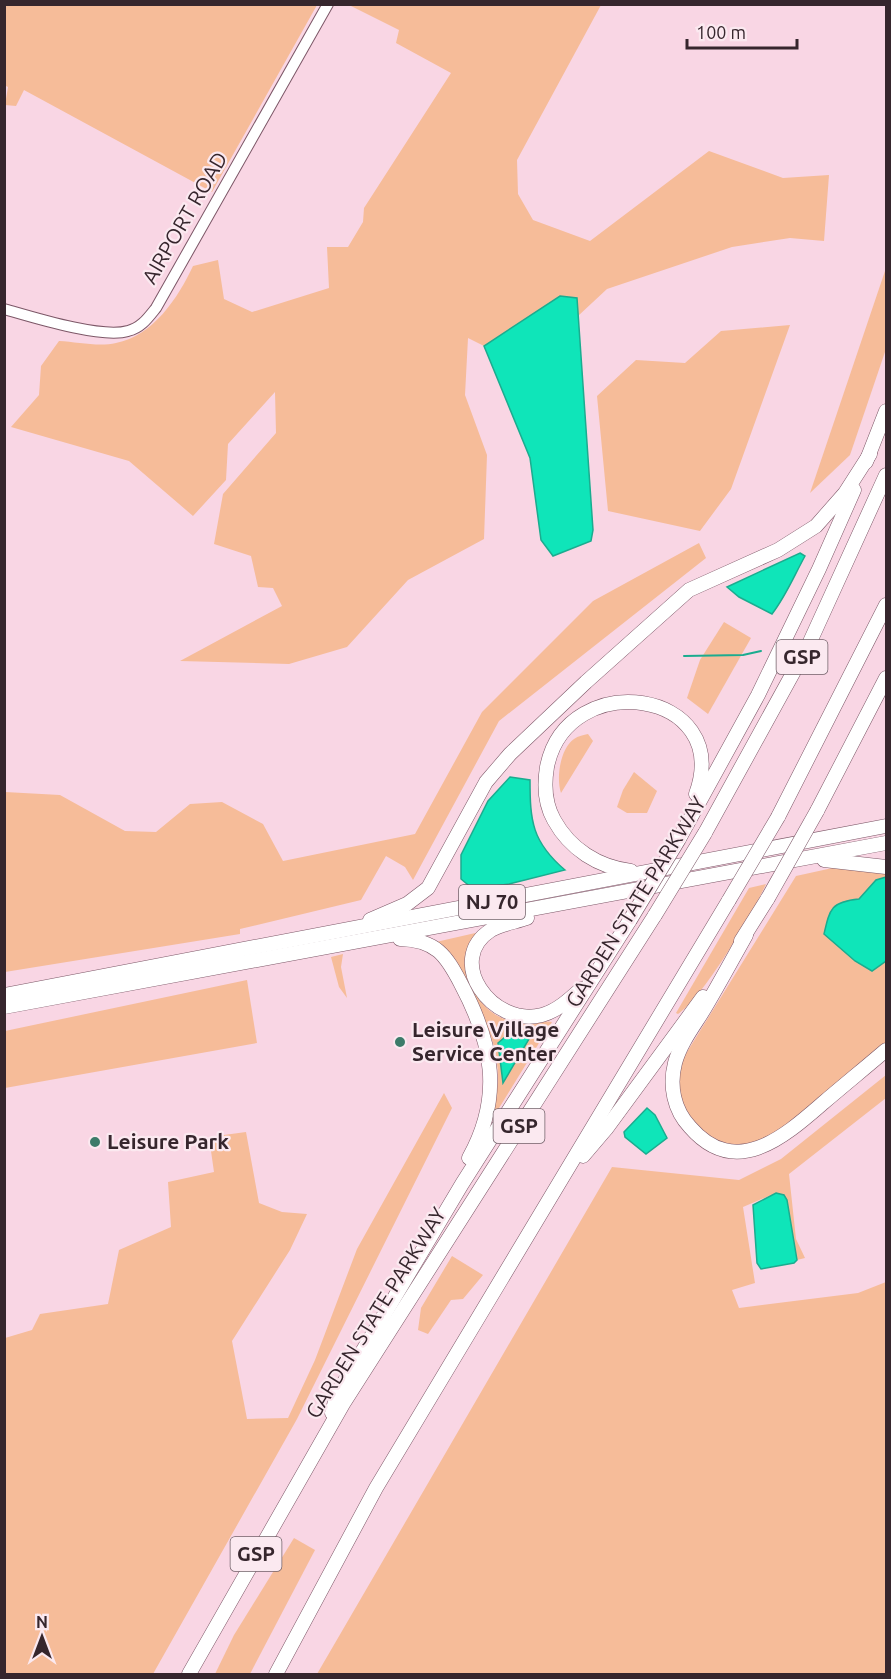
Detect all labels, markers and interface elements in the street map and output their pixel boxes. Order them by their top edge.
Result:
scale bar [687,12,796,50]
text: 100 m [696,22,746,42]
street label: AIRPORT ROAD [137,147,232,288]
road number: GSP [776,640,828,674]
street label: GARDEN STATE PARKWAY [560,792,710,1011]
road number: NJ 70 [459,885,525,919]
place label: Leisure Village Service Center [412,1017,559,1065]
marker: Leisure Village Service Center [393,1035,407,1049]
road number: GSP [494,1109,544,1143]
place label: Leisure Park [107,1129,229,1153]
marker: Leisure Park [88,1135,102,1149]
street label: GARDEN STATE PARKWAY [300,1203,450,1422]
road number: GSP [230,1537,282,1571]
north arrow [12,1607,72,1667]
text: N [36,1613,48,1631]

